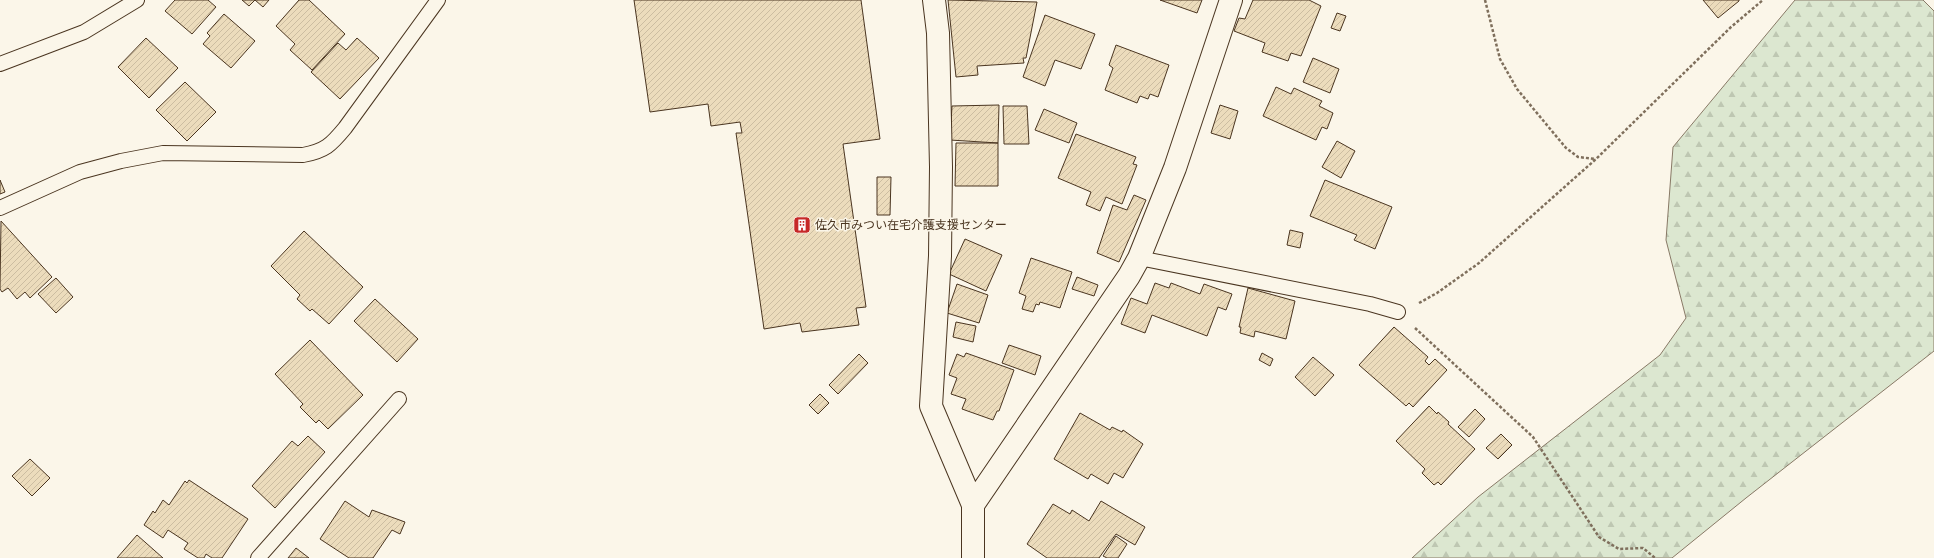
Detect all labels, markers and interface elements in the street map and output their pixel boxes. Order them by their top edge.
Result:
building icon: 佐久市みつい在宅介護支援センター [792,215,812,235]
place label: 佐久市みつい在宅介護支援センター [815,218,1007,232]

